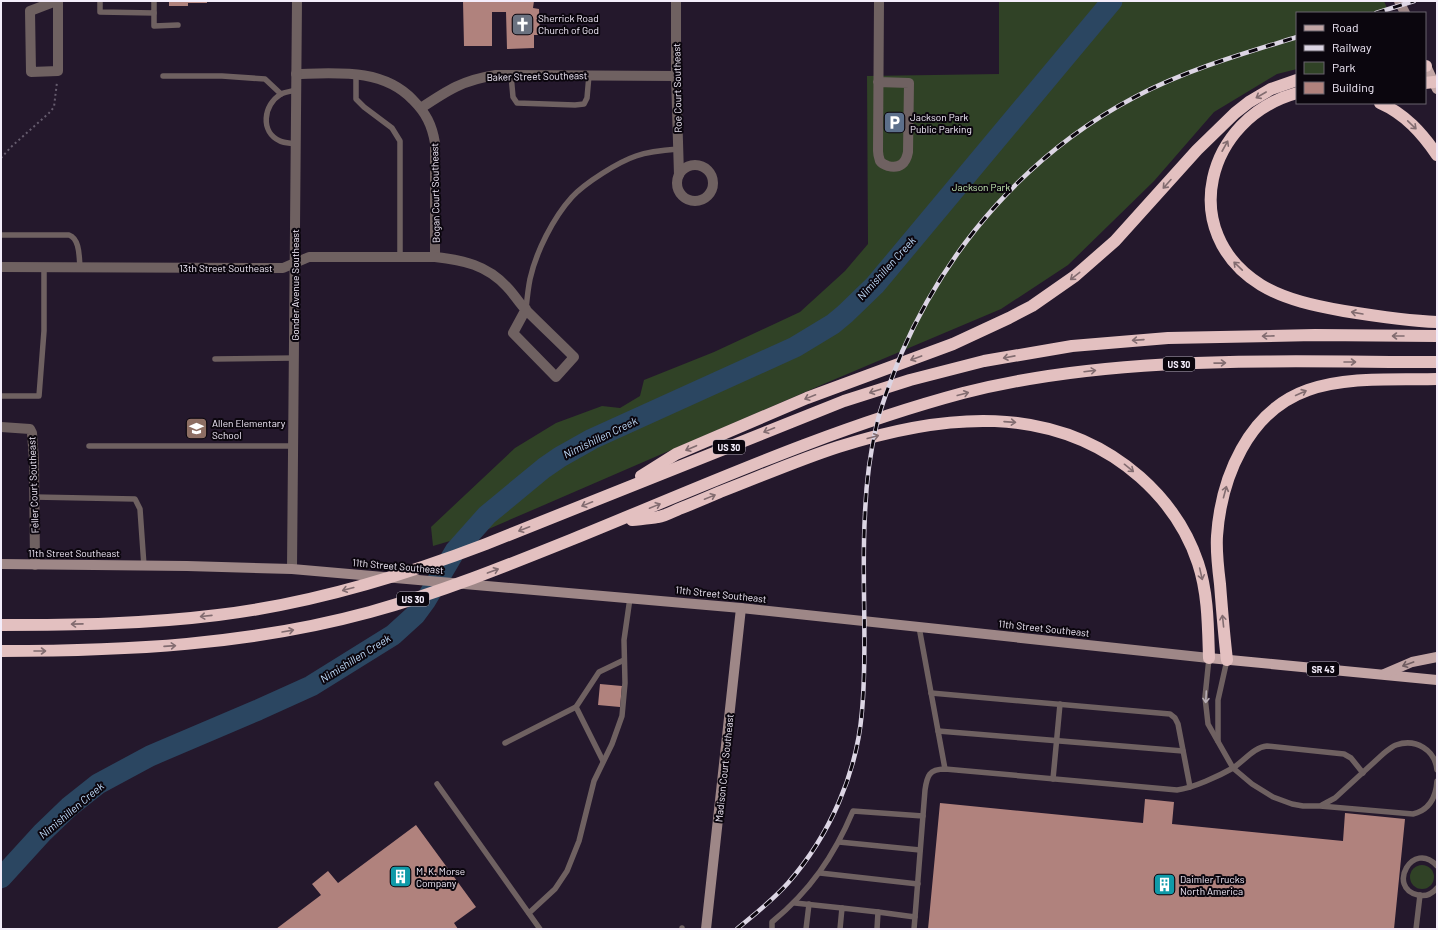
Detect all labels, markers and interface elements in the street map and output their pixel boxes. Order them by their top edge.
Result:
church icon: Sherrick Road Church of God [510,11,536,37]
place label: Sherrick Road Church of God [538,12,599,36]
legend [1296,12,1426,104]
text: Road [1332,20,1359,34]
text: Railway [1332,40,1372,54]
street label: Roe Court Southeast [670,43,684,133]
text: Park [1332,60,1356,74]
street label: Baker Street Southeast [486,69,588,83]
text: Building [1332,80,1374,94]
one-way arrow [1255,92,1267,100]
parking icon: Jackson Park Public Parking [881,110,907,136]
place label: Jackson Park Public Parking [910,111,972,135]
one-way arrow [1407,120,1417,130]
one-way arrow [1222,141,1230,153]
street label: Bogan Court Southeast [428,142,442,243]
one-way arrow [1162,179,1172,189]
park label: Jackson Park [952,181,1010,193]
street label: Gonder Avenue Southeast [289,229,301,341]
water label: Nimishillen Creek [854,233,918,302]
one-way arrow [1233,261,1243,271]
street label: 13th Street Southeast [179,262,273,274]
one-way arrow [1070,271,1081,280]
one-way arrow [1351,309,1364,317]
one-way arrow [1262,332,1275,340]
one-way arrow [1392,332,1405,340]
one-way arrow [1132,337,1145,344]
one-way arrow [1003,353,1016,361]
one-way arrow [910,355,923,362]
road number: US 30 [1163,357,1195,371]
one-way arrow [1343,358,1356,366]
one-way arrow [1213,359,1226,367]
one-way arrow [1084,367,1097,374]
one-way arrow [868,388,881,395]
one-way arrow [956,389,969,397]
one-way arrow [1295,389,1307,396]
one-way arrow [805,394,817,402]
water label: Nimishillen Creek [561,413,640,461]
school or university icon: Allen Elementary School [183,416,209,442]
place label: Allen Elementary School [212,417,286,441]
one-way arrow [1003,418,1016,426]
one-way arrow [763,427,775,435]
one-way arrow [866,432,879,440]
street label: Feller Court Southeast [25,436,41,534]
road number: US 30 [713,440,745,454]
one-way arrow [685,445,697,452]
one-way arrow [1124,464,1135,472]
one-way arrow [1222,486,1229,499]
one-way arrow [703,492,715,500]
one-way arrow [582,501,594,509]
one-way arrow [648,502,660,509]
one-way arrow [519,526,531,534]
street label: 11th Street Southeast [28,547,120,559]
street label: 11th Street Southeast [352,556,445,576]
one-way arrow [486,567,498,575]
one-way arrow [1198,567,1205,580]
street label: 11th Street Southeast [675,583,768,605]
one-way arrow [342,586,355,593]
road number: US 30 [397,592,429,606]
one-way arrow [200,613,213,620]
one-way arrow [1220,615,1227,628]
street label: 11th Street Southeast [998,617,1091,639]
one-way arrow [71,621,84,628]
one-way arrow [281,627,294,635]
water label: Nimishillen Creek [317,631,393,685]
one-way arrow [163,642,176,649]
one-way arrow [33,647,46,655]
one-way arrow [1402,661,1415,668]
road number: SR 43 [1307,662,1339,676]
one-way arrow [1202,690,1209,703]
street label: Madison Court Southeast [712,713,736,823]
water label: Nimishillen Creek [36,779,107,841]
building icon: M. K. Morse Company [387,864,413,890]
place label: M. K. Morse Company [416,865,465,889]
building icon: Daimler Trucks North America [1152,872,1178,898]
place label: Daimler Trucks North America [1180,873,1245,897]

